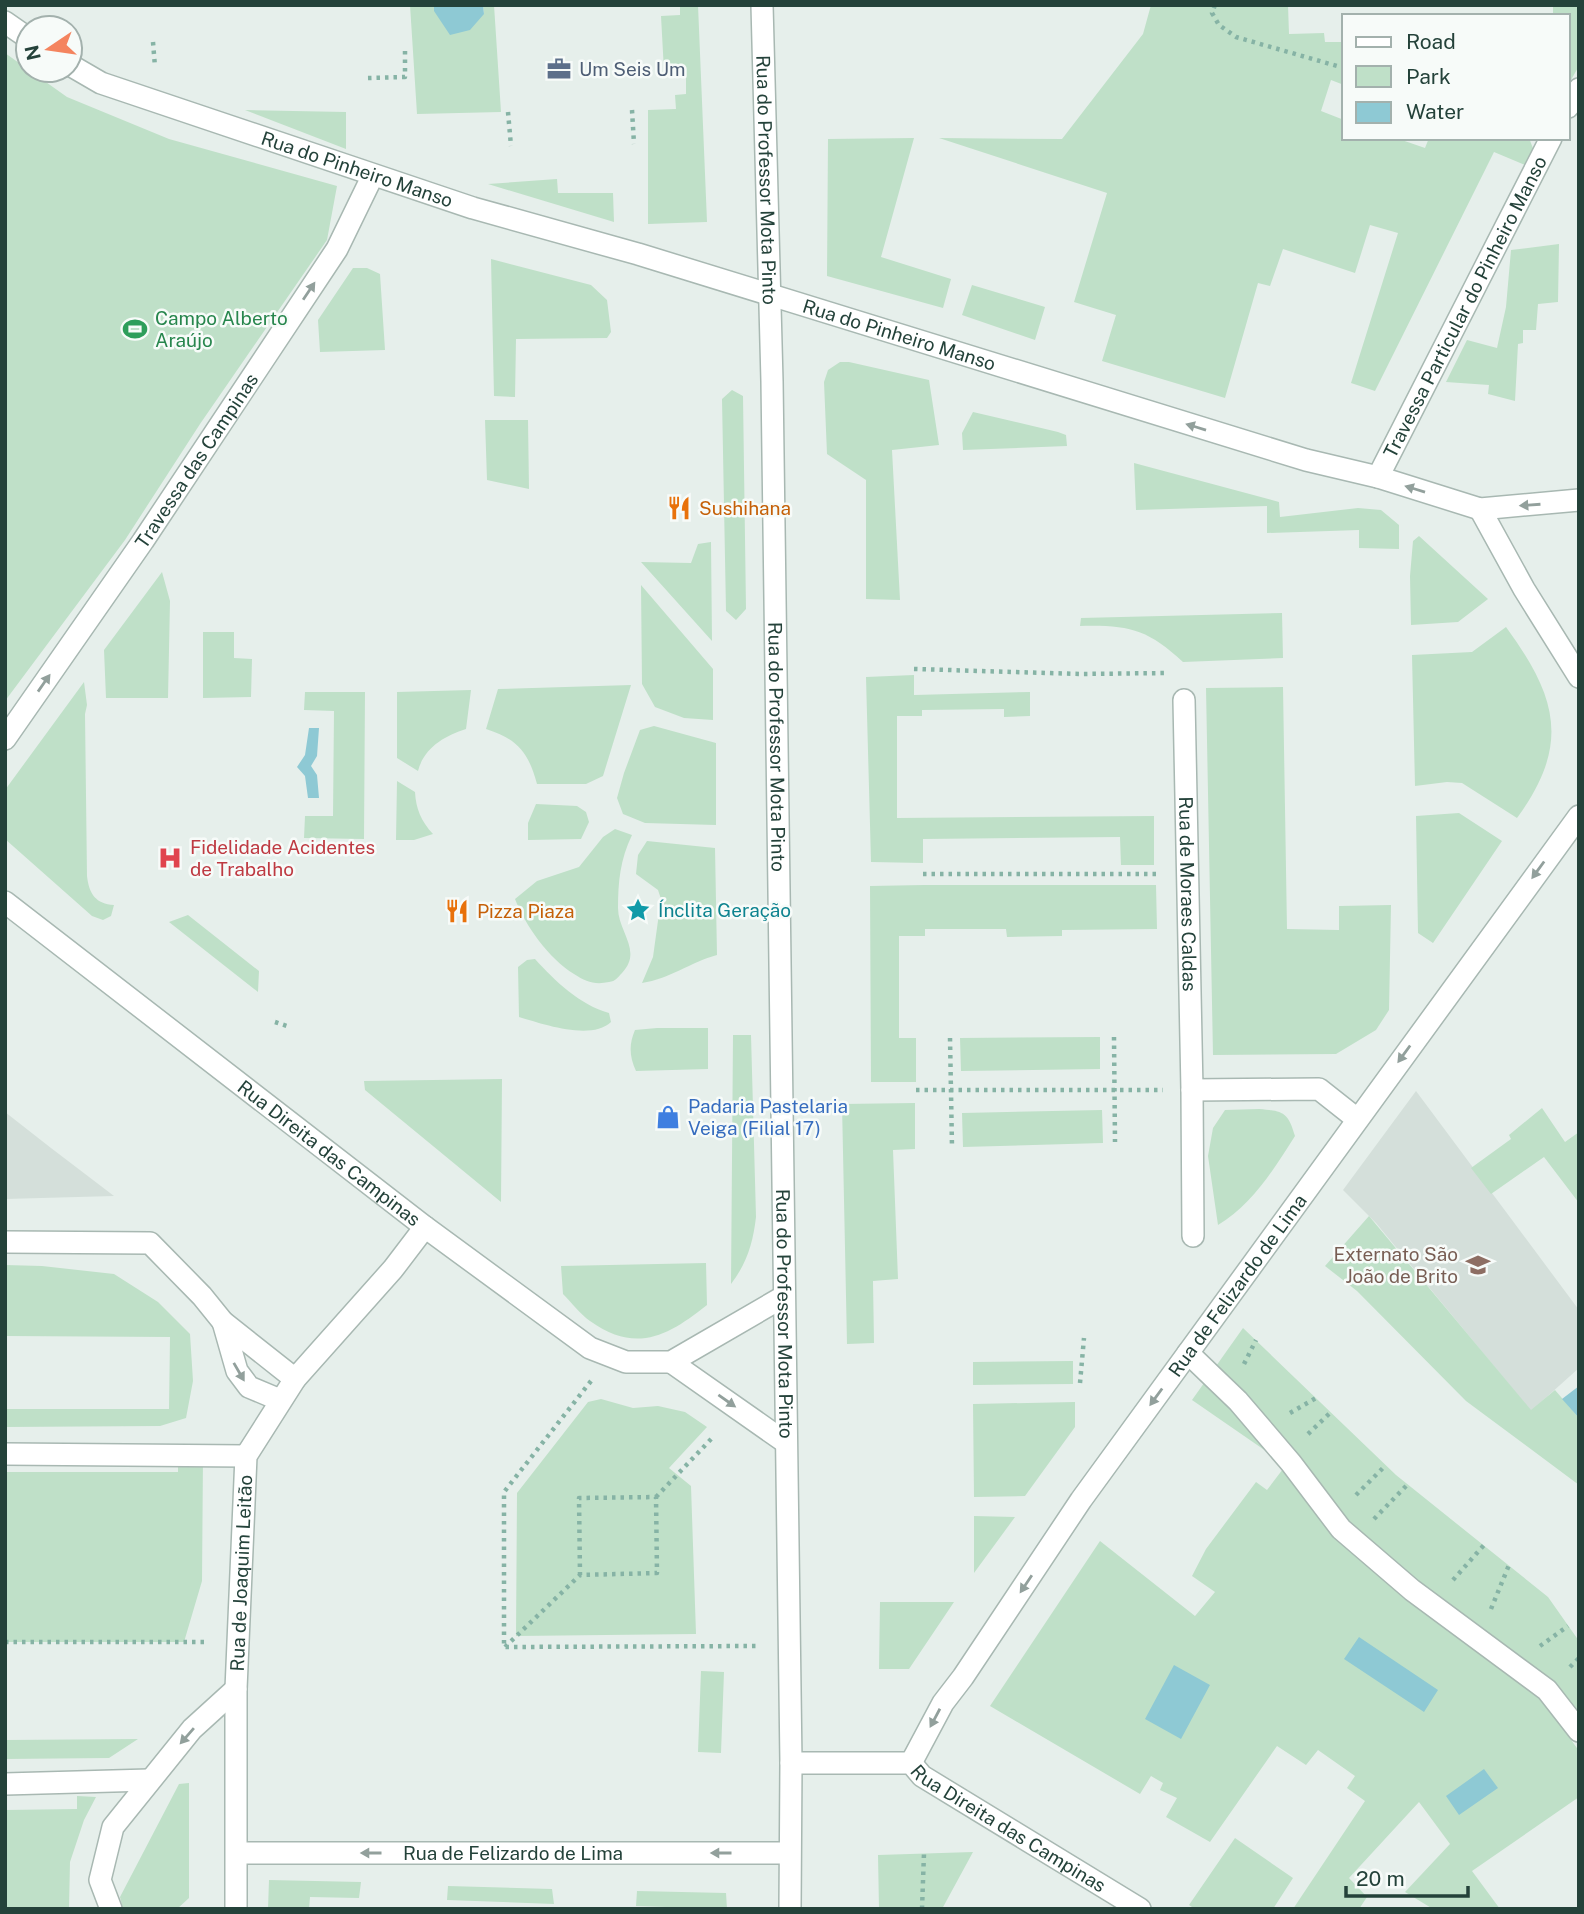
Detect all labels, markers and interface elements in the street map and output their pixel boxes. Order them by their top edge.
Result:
north arrow [14,14,84,84]
legend [1342,14,1570,140]
text: Road [1406,29,1456,54]
text: N [20,43,45,63]
office icon: Um Seis Um [545,55,573,83]
street label: Rua do Professor Mota Pinto [752,55,781,305]
place label: Um Seis Um [579,58,685,80]
text: Park [1406,64,1451,89]
text: Water [1406,99,1464,124]
street label: Rua do Pinheiro Manso [258,127,456,211]
street label: Travessa Particular do Pinheiro Manso [1379,152,1551,461]
one-way arrow [302,282,315,301]
street label: Rua do Pinheiro Manso [800,294,998,375]
place label: Campo Alberto Araújo [155,307,288,351]
sports icon: Campo Alberto Araújo [121,315,149,343]
street label: Travessa das Campinas [131,369,262,552]
one-way arrow [1186,421,1207,431]
one-way arrow [1404,483,1425,493]
restaurant icon: Sushihana [665,494,693,522]
place label: Sushihana [699,497,791,519]
one-way arrow [1518,500,1540,511]
street label: Rua do Professor Mota Pinto [764,622,790,872]
one-way arrow [37,674,51,692]
street label: Rua de Moraes Caldas [1175,796,1201,992]
place label: Fidelidade Acidentes de Trabalho [190,836,375,880]
hospital icon: Fidelidade Acidentes de Trabalho [156,844,184,872]
one-way arrow [1531,861,1545,880]
place icon: Ínclita Geração [624,896,652,924]
restaurant icon: Pizza Piaza [443,897,471,925]
place label: Ínclita Geração [658,899,791,921]
place label: Pizza Piaza [477,900,574,922]
one-way arrow [1397,1045,1411,1063]
street label: Rua Direita das Campinas [234,1075,425,1230]
place label: Padaria Pastelaria Veiga (Filial 17) [688,1095,848,1139]
shop icon: Padaria Pastelaria Veiga (Filial 17) [654,1103,682,1131]
street label: Rua do Professor Mota Pinto [772,1189,798,1439]
street label: Rua de Felizardo de Lima [1164,1190,1311,1381]
place label: Externato São João de Brito [1333,1243,1458,1287]
school or university icon: Externato São João de Brito [1464,1251,1492,1279]
one-way arrow [233,1362,245,1381]
one-way arrow [1149,1388,1163,1406]
one-way arrow [718,1394,736,1408]
street label: Rua de Joaquim Leitão [226,1474,256,1672]
one-way arrow [1019,1574,1032,1594]
one-way arrow [929,1709,941,1729]
one-way arrow [180,1728,195,1745]
street label: Rua Direita das Campinas [906,1760,1110,1897]
street label: Rua de Felizardo de Lima [403,1842,623,1864]
one-way arrow [359,1847,381,1859]
one-way arrow [709,1847,731,1859]
scale bar [1346,1854,1468,1898]
text: 20 m [1356,1866,1405,1891]

